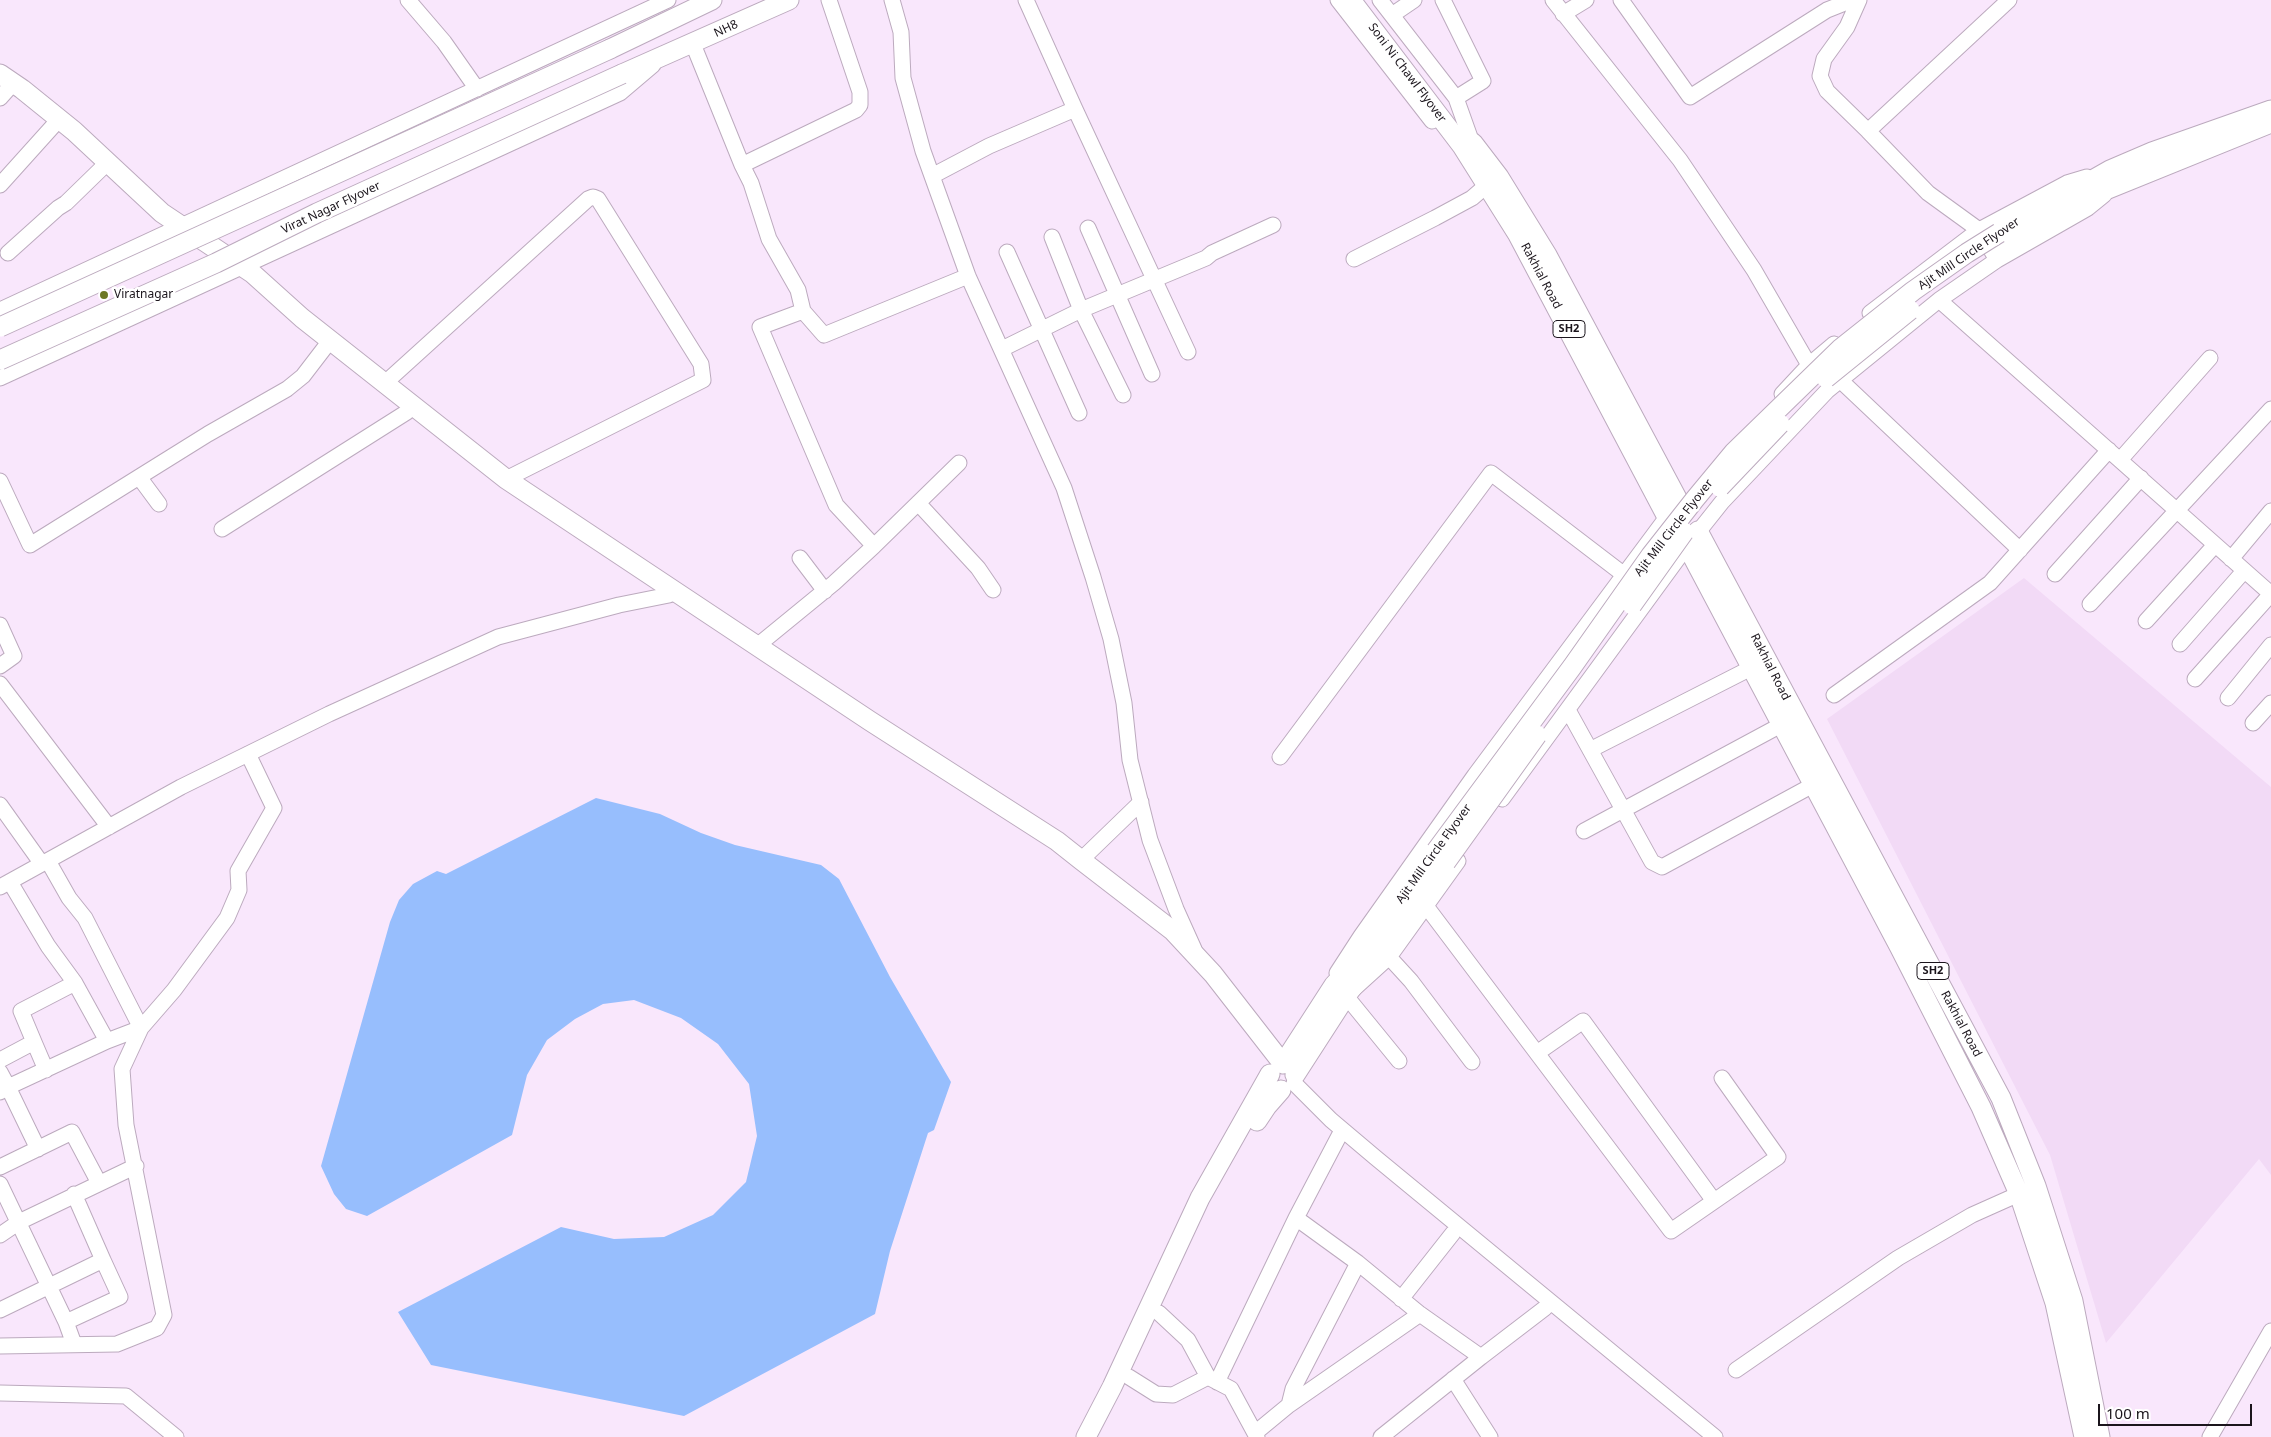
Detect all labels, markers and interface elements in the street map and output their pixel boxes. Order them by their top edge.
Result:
street label: NH8 [712,17,740,41]
street label: Soni Ni Chawl Flyover [1365,21,1449,125]
street label: Virat Nagar Flyover [279,179,383,237]
street label: Ajit Mill Circle Flyover [1916,215,2022,293]
street label: Rakhial Road [1518,240,1564,312]
place label: Viratnagar [114,288,173,302]
marker: Viratnagar [98,289,110,301]
road number: SH2 [1553,320,1585,338]
street label: Ajit Mill Circle Flyover [1632,477,1716,579]
street label: Rakhial Road [1747,631,1793,703]
street label: Ajit Mill Circle Flyover [1393,802,1475,906]
road number: SH2 [1917,962,1949,979]
street label: Rakhial Road [1938,988,1984,1060]
scale bar [2101,1394,2255,1426]
text: 100 m [2106,1403,2150,1423]

